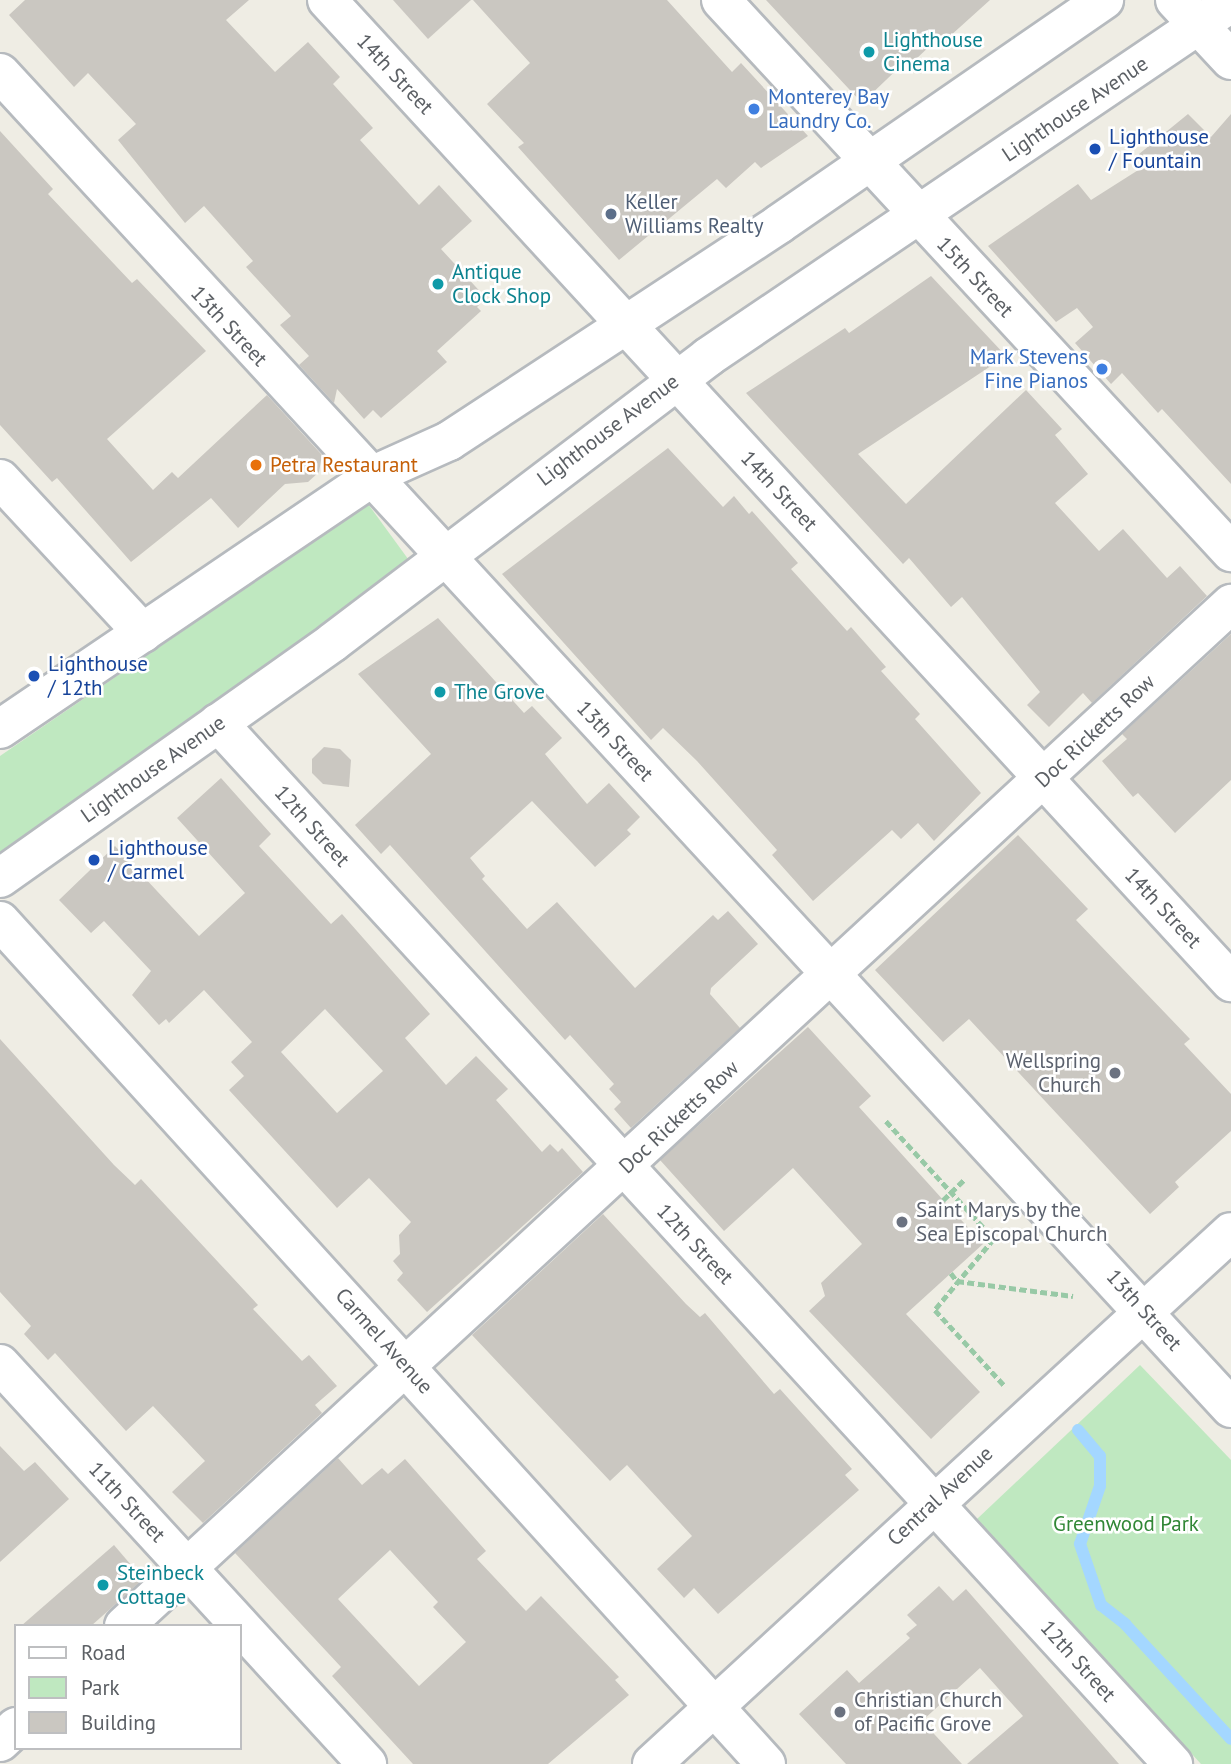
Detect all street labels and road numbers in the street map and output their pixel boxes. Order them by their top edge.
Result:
street label: 14th Street [351,29,439,119]
street label: Lighthouse Avenue [997,51,1153,167]
street label: 15th Street [931,232,1019,322]
street label: 13th Street [185,281,273,371]
street label: Lighthouse Avenue [532,368,684,492]
street label: 14th Street [735,446,823,536]
street label: Doc Ricketts Row [1030,669,1160,793]
street label: 13th Street [571,696,659,786]
street label: Lighthouse Avenue [76,710,230,828]
street label: 12th Street [269,780,355,872]
street label: 14th Street [1119,863,1207,953]
street label: Doc Ricketts Row [614,1055,744,1179]
street label: 12th Street [651,1199,739,1289]
street label: 13th Street [1101,1264,1187,1356]
street label: Carmel Avenue [330,1283,438,1399]
street label: Central Avenue [882,1441,998,1551]
street label: 11th Street [83,1457,171,1547]
street label: 12th Street [1035,1615,1121,1707]

